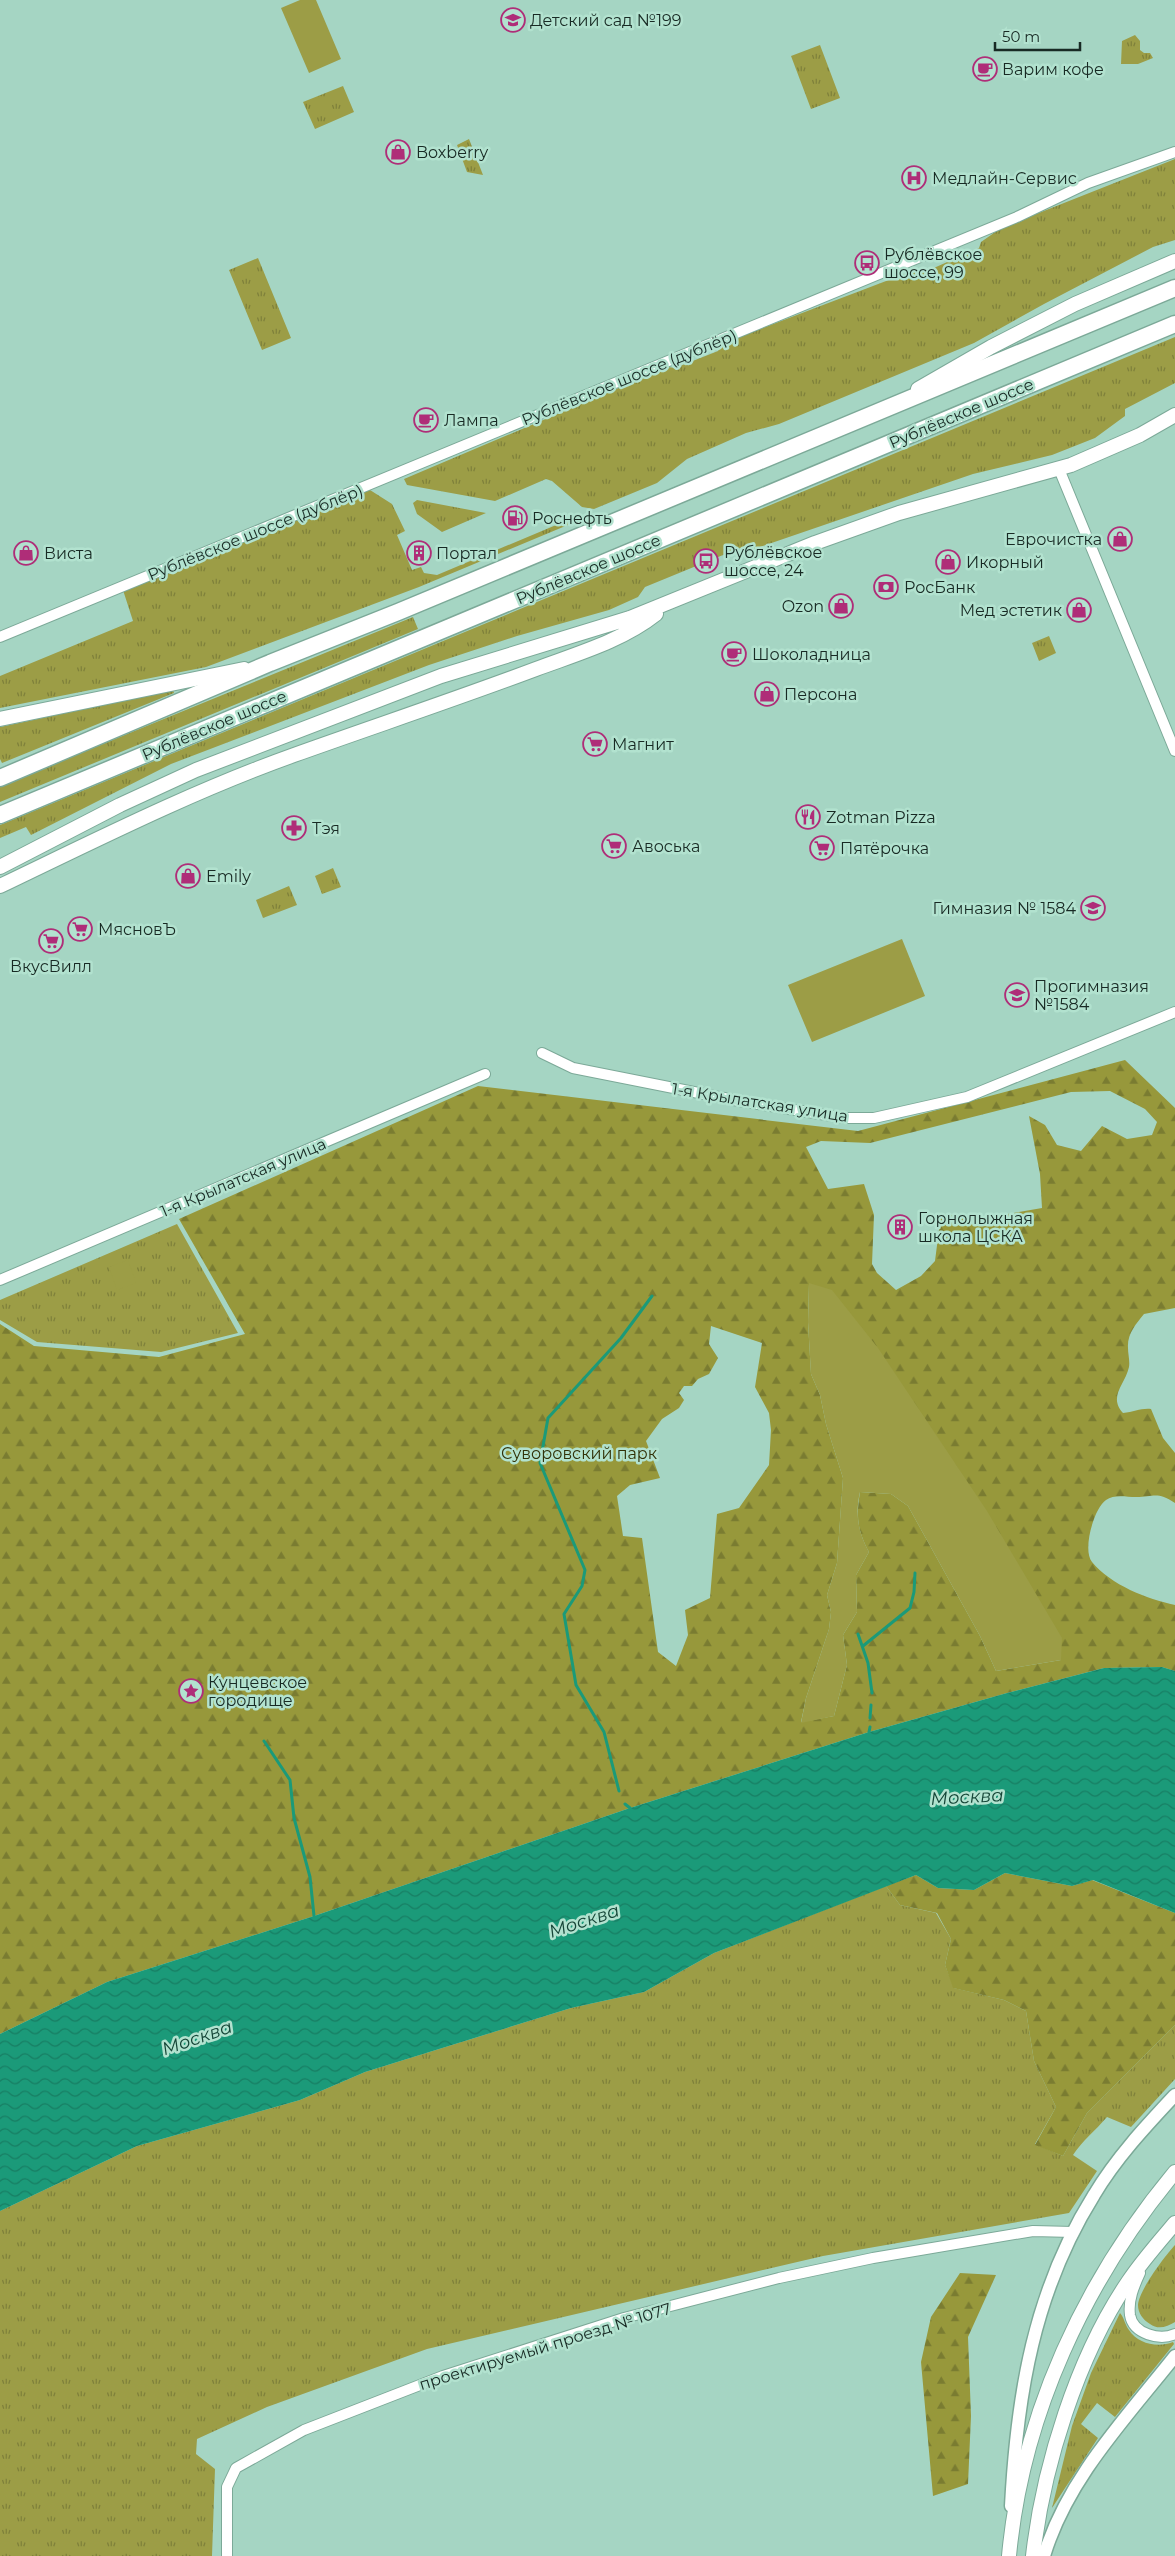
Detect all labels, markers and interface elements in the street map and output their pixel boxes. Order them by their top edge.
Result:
school or university icon: Детский сад №199 [500,7,526,33]
place label: Детский сад №199 [530,11,682,30]
scale bar [995,20,1080,52]
text: 50 m [1002,27,1040,46]
cafe icon: Варим кофе [972,56,998,82]
place label: Варим кофе [1002,60,1104,79]
shop icon: Boxberry [385,139,411,165]
place label: Boxberry [416,143,488,162]
hospital icon: Медлайн-Сервис [901,165,927,191]
place label: Медлайн-Сервис [932,169,1077,188]
place label: Рублёвское шоссе, 99 [884,245,982,282]
bus stop icon: Рублёвское шоссе, 99 [854,250,880,276]
street label: Рублёвское шоссе (дублёр) [519,325,740,429]
street label: Рублёвское шоссе [886,374,1036,453]
cafe icon: Лампа [413,407,439,433]
place label: Лампа [444,411,499,430]
street label: Рублёвское шоссе (дублёр) [145,480,366,584]
fuel station icon: Роснефть [502,505,528,531]
place label: Роснефть [532,509,612,528]
shop icon: Еврочистка [1107,526,1133,552]
street label: Рублёвское шоссе [513,530,663,609]
place label: Еврочистка [1005,530,1102,549]
shop icon: Виста [13,540,39,566]
building icon: Портал [406,540,432,566]
place label: Рублёвское шоссе, 24 [724,543,822,580]
place label: Виста [44,544,93,563]
place label: Портал [436,544,497,563]
bus stop icon: Рублёвское шоссе, 24 [693,548,719,574]
shop icon: Икорный [935,549,961,575]
place label: Икорный [966,553,1044,572]
bank icon: РосБанк [873,574,899,600]
place label: РосБанк [904,578,976,597]
shop icon: Ozon [828,593,854,619]
place label: Ozon [782,597,824,616]
shop icon: Мед эстетик [1066,597,1092,623]
place label: Мед эстетик [960,601,1063,620]
cafe icon: Шоколадница [721,641,747,667]
place label: Шоколадница [752,645,871,664]
shop icon: Персона [754,681,780,707]
place label: Персона [784,685,857,704]
street label: Рублёвское шоссе [139,686,289,765]
supermarket icon: Магнит [582,731,608,757]
place label: Магнит [612,735,674,754]
restaurant icon: Zotman Pizza [795,804,821,830]
place label: Zotman Pizza [826,808,936,827]
pharmacy icon: Тэя [281,815,307,841]
place label: Тэя [312,819,340,838]
supermarket icon: Авоська [601,833,627,859]
supermarket icon: Пятёрочка [809,835,835,861]
place label: Авоська [632,837,700,856]
place label: Пятёрочка [840,839,929,858]
shop icon: Emily [175,863,201,889]
place label: Emily [206,867,251,886]
school or university icon: Гимназия № 1584 [1080,895,1106,921]
place label: Гимназия № 1584 [933,899,1076,918]
supermarket icon: МясновЪ [67,916,93,942]
place label: МясновЪ [98,920,176,939]
supermarket icon: ВкусВилл [38,928,64,954]
place label: ВкусВилл [10,957,92,976]
place label: Прогимназия №1584 [1034,977,1149,1014]
school or university icon: Прогимназия №1584 [1004,982,1030,1008]
street label: 1-я Крылатская улица [671,1079,849,1126]
street label: 1-я Крылатская улица [158,1134,329,1221]
place label: Горнолыжная школа ЦСКА [918,1209,1033,1246]
building icon: Горнолыжная школа ЦСКА [887,1214,913,1240]
park label: Суворовский парк [501,1444,658,1463]
place label: Кунцевское городище [208,1673,307,1710]
place icon: Кунцевское городище [178,1678,204,1704]
water label: Москва [930,1784,1004,1810]
water label: Москва [546,1899,622,1943]
water label: Москва [159,2016,235,2060]
street label: проектируемый проезд № 1077 [417,2299,674,2394]

